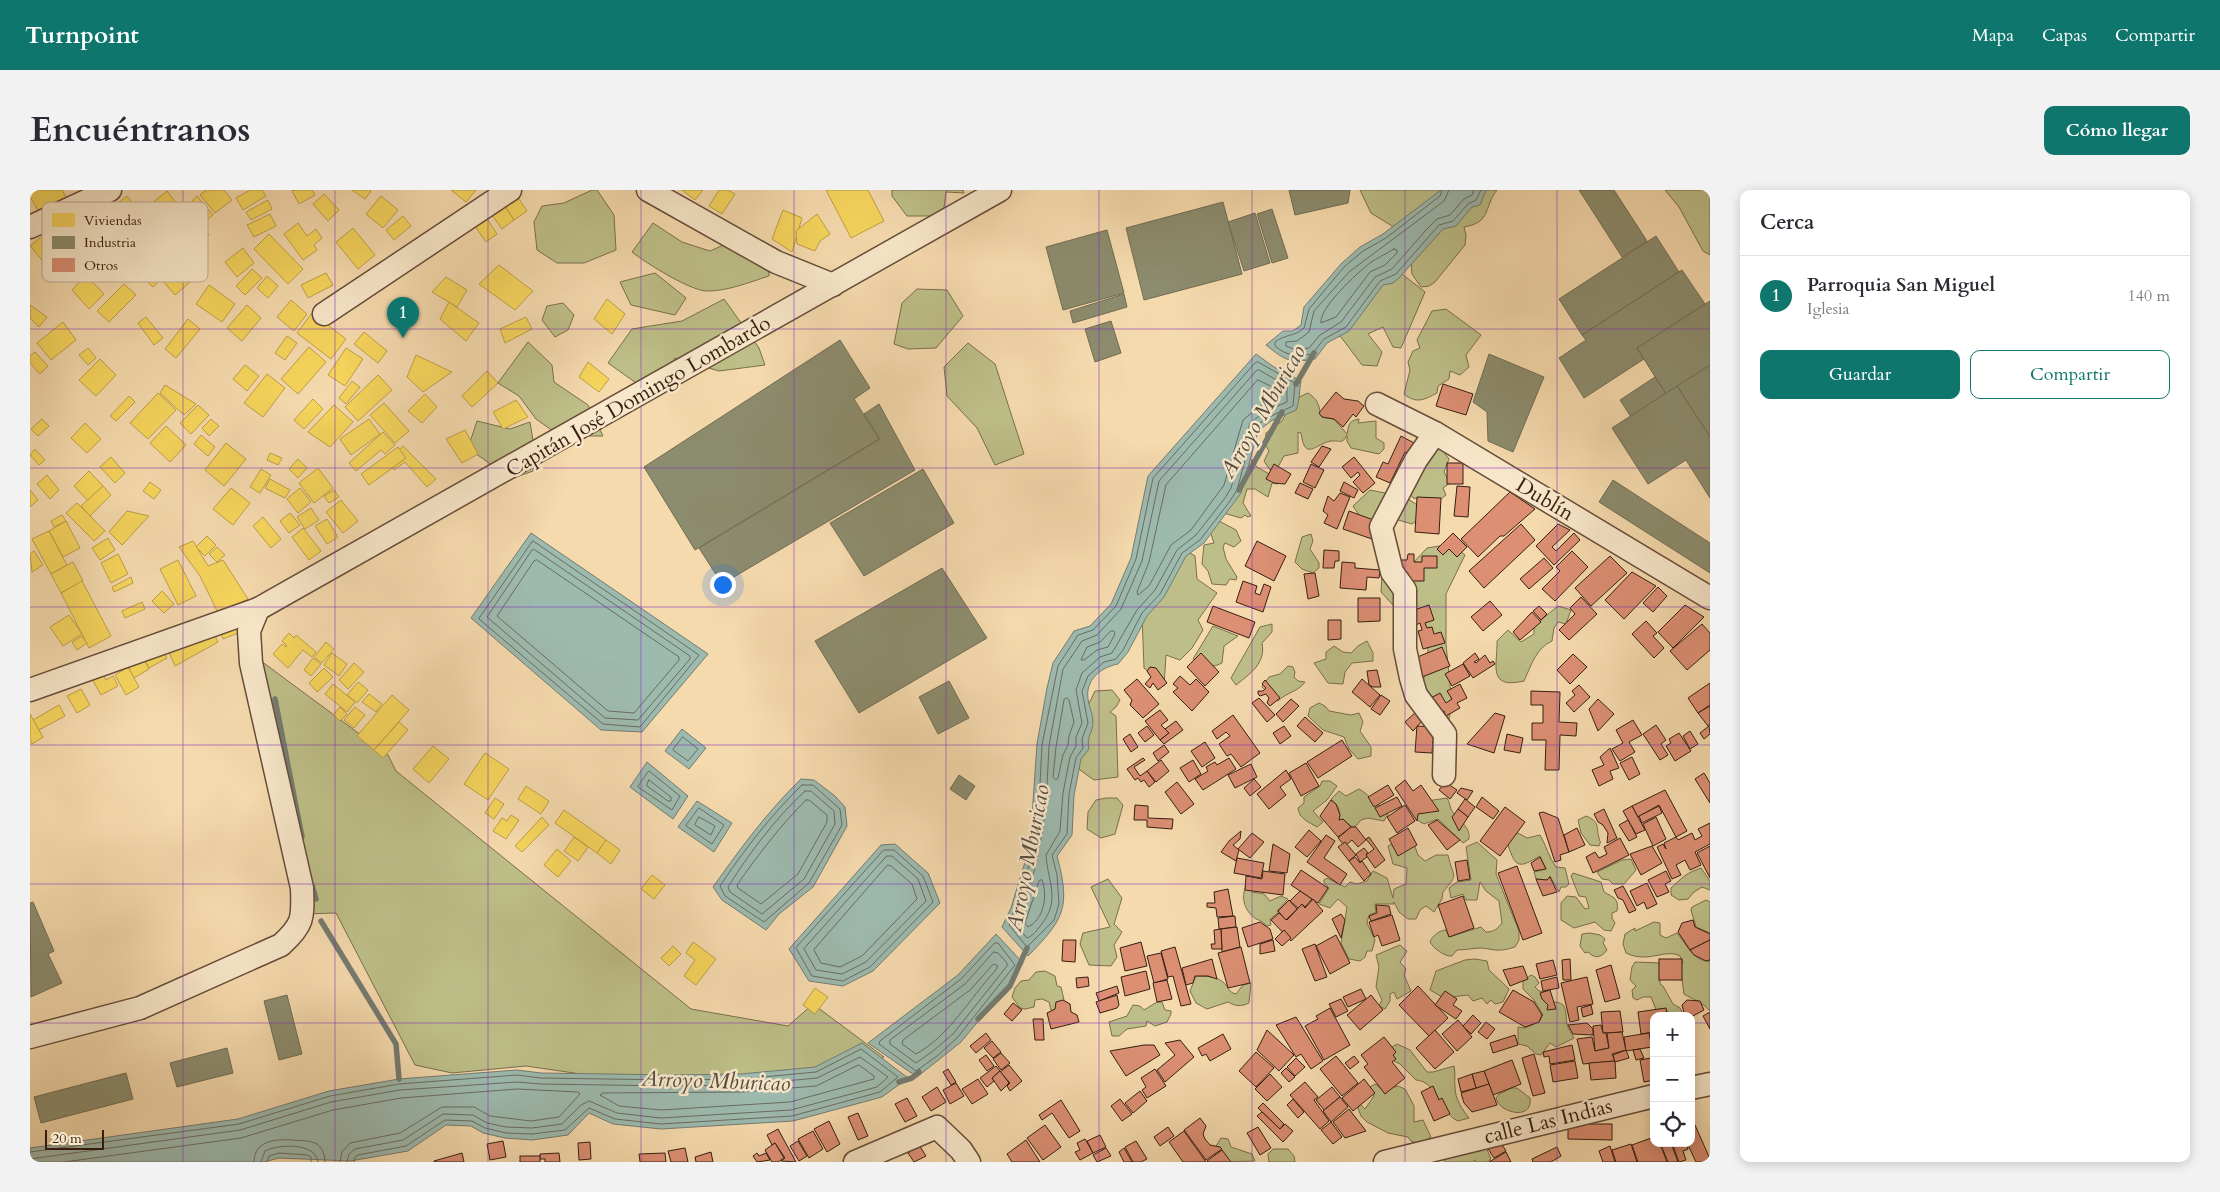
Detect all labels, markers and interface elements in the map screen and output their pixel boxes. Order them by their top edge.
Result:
text: Turnpoint [25,19,139,52]
text: Mapa [1972,23,2014,48]
text: Capas [2042,23,2087,48]
text: Compartir [2115,23,2195,48]
text: Encuéntranos [30,106,251,154]
button: Cómo llegar [2044,106,2190,155]
legend [42,202,208,282]
text: Cerca [1760,208,1814,237]
text: Viviendas [84,211,142,230]
text: Industria [84,233,136,252]
text: Otros [84,256,118,275]
text: Parroquia San Miguel [1807,272,1995,298]
text: 1 [1772,285,1780,307]
text: 140 m [2128,285,2170,307]
pin: 1 [387,297,419,338]
text: Iglesia [1807,298,1850,320]
street label: Capitán José Domingo Lombardo [501,309,776,484]
water label: Arroyo Mburicao [1212,339,1313,484]
button: Guardar [1760,350,1960,399]
button: Compartir [1970,350,2170,399]
street label: Dublín [1510,471,1579,528]
your location [710,572,736,598]
water label: Arroyo Mburicao [999,782,1057,935]
map controls [1650,1012,1695,1147]
button: + [1650,1012,1695,1057]
button: − [1650,1057,1695,1102]
water label: Arroyo Mburicao [640,1063,791,1099]
street label: calle Las Indias [1481,1092,1615,1151]
button: locate [1650,1102,1695,1147]
scale bar [45,1127,104,1150]
text: 20 m [52,1129,82,1148]

